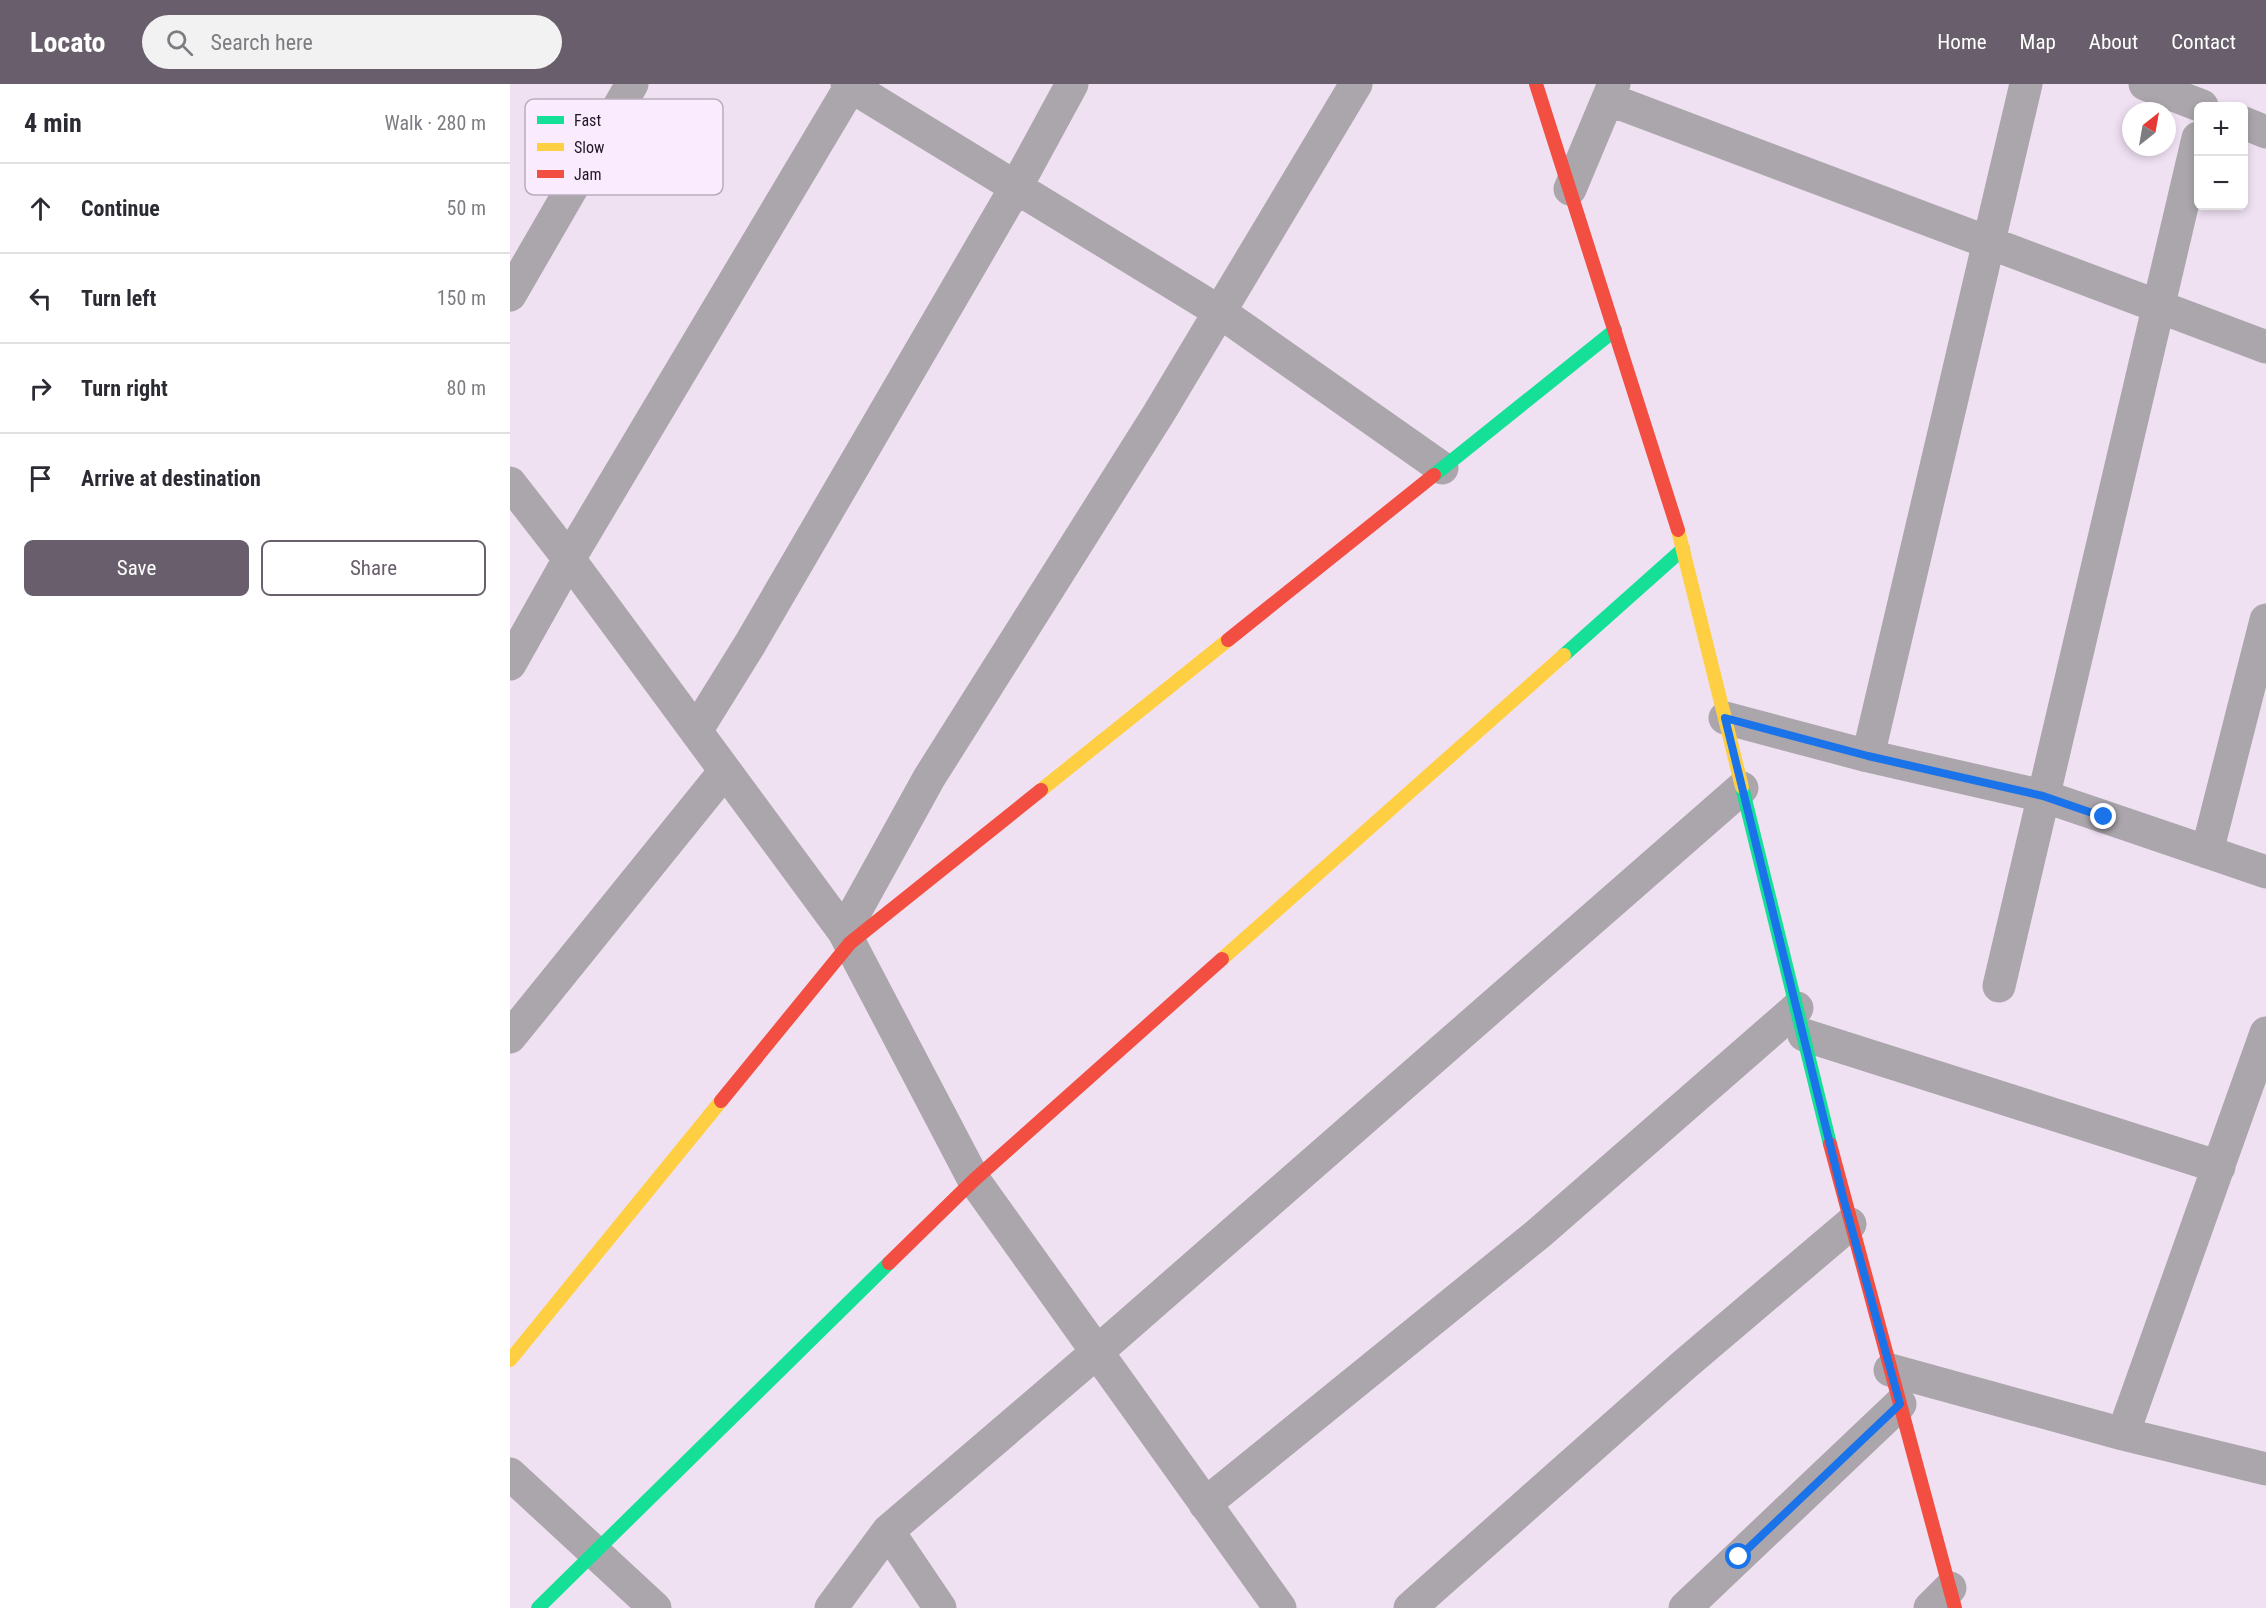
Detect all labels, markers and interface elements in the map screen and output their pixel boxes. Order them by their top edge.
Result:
search box [142,15,562,69]
text: Locato [30,26,106,59]
icon: search [163,26,196,59]
text: Search here [211,30,313,55]
text: Home [1937,30,1987,54]
text: Map [2020,30,2056,54]
text: About [2089,30,2138,54]
text: Contact [2171,30,2236,54]
legend [525,99,723,195]
north arrow [2122,102,2176,156]
map controls [2194,102,2248,210]
button: + [2194,102,2248,156]
text: 4 min [24,108,82,138]
text: Walk · 280 m [385,111,486,135]
text: Fast [574,111,601,130]
text: Slow [574,138,604,157]
button: − [2194,156,2248,210]
text: Jam [574,165,601,184]
icon: ahead [24,192,57,225]
text: Continue [81,196,160,221]
text: 50 m [447,196,486,220]
icon: left [24,282,57,315]
text: Turn left [81,286,156,311]
text: 150 m [437,286,486,310]
icon: right [24,372,57,405]
text: Turn right [81,376,168,401]
text: 80 m [447,376,486,400]
icon: arrive [24,462,57,495]
text: Arrive at destination [81,466,261,491]
button: Save [24,540,249,596]
button: Share [261,540,486,596]
route end [2090,803,2116,829]
route start [1725,1543,1751,1569]

